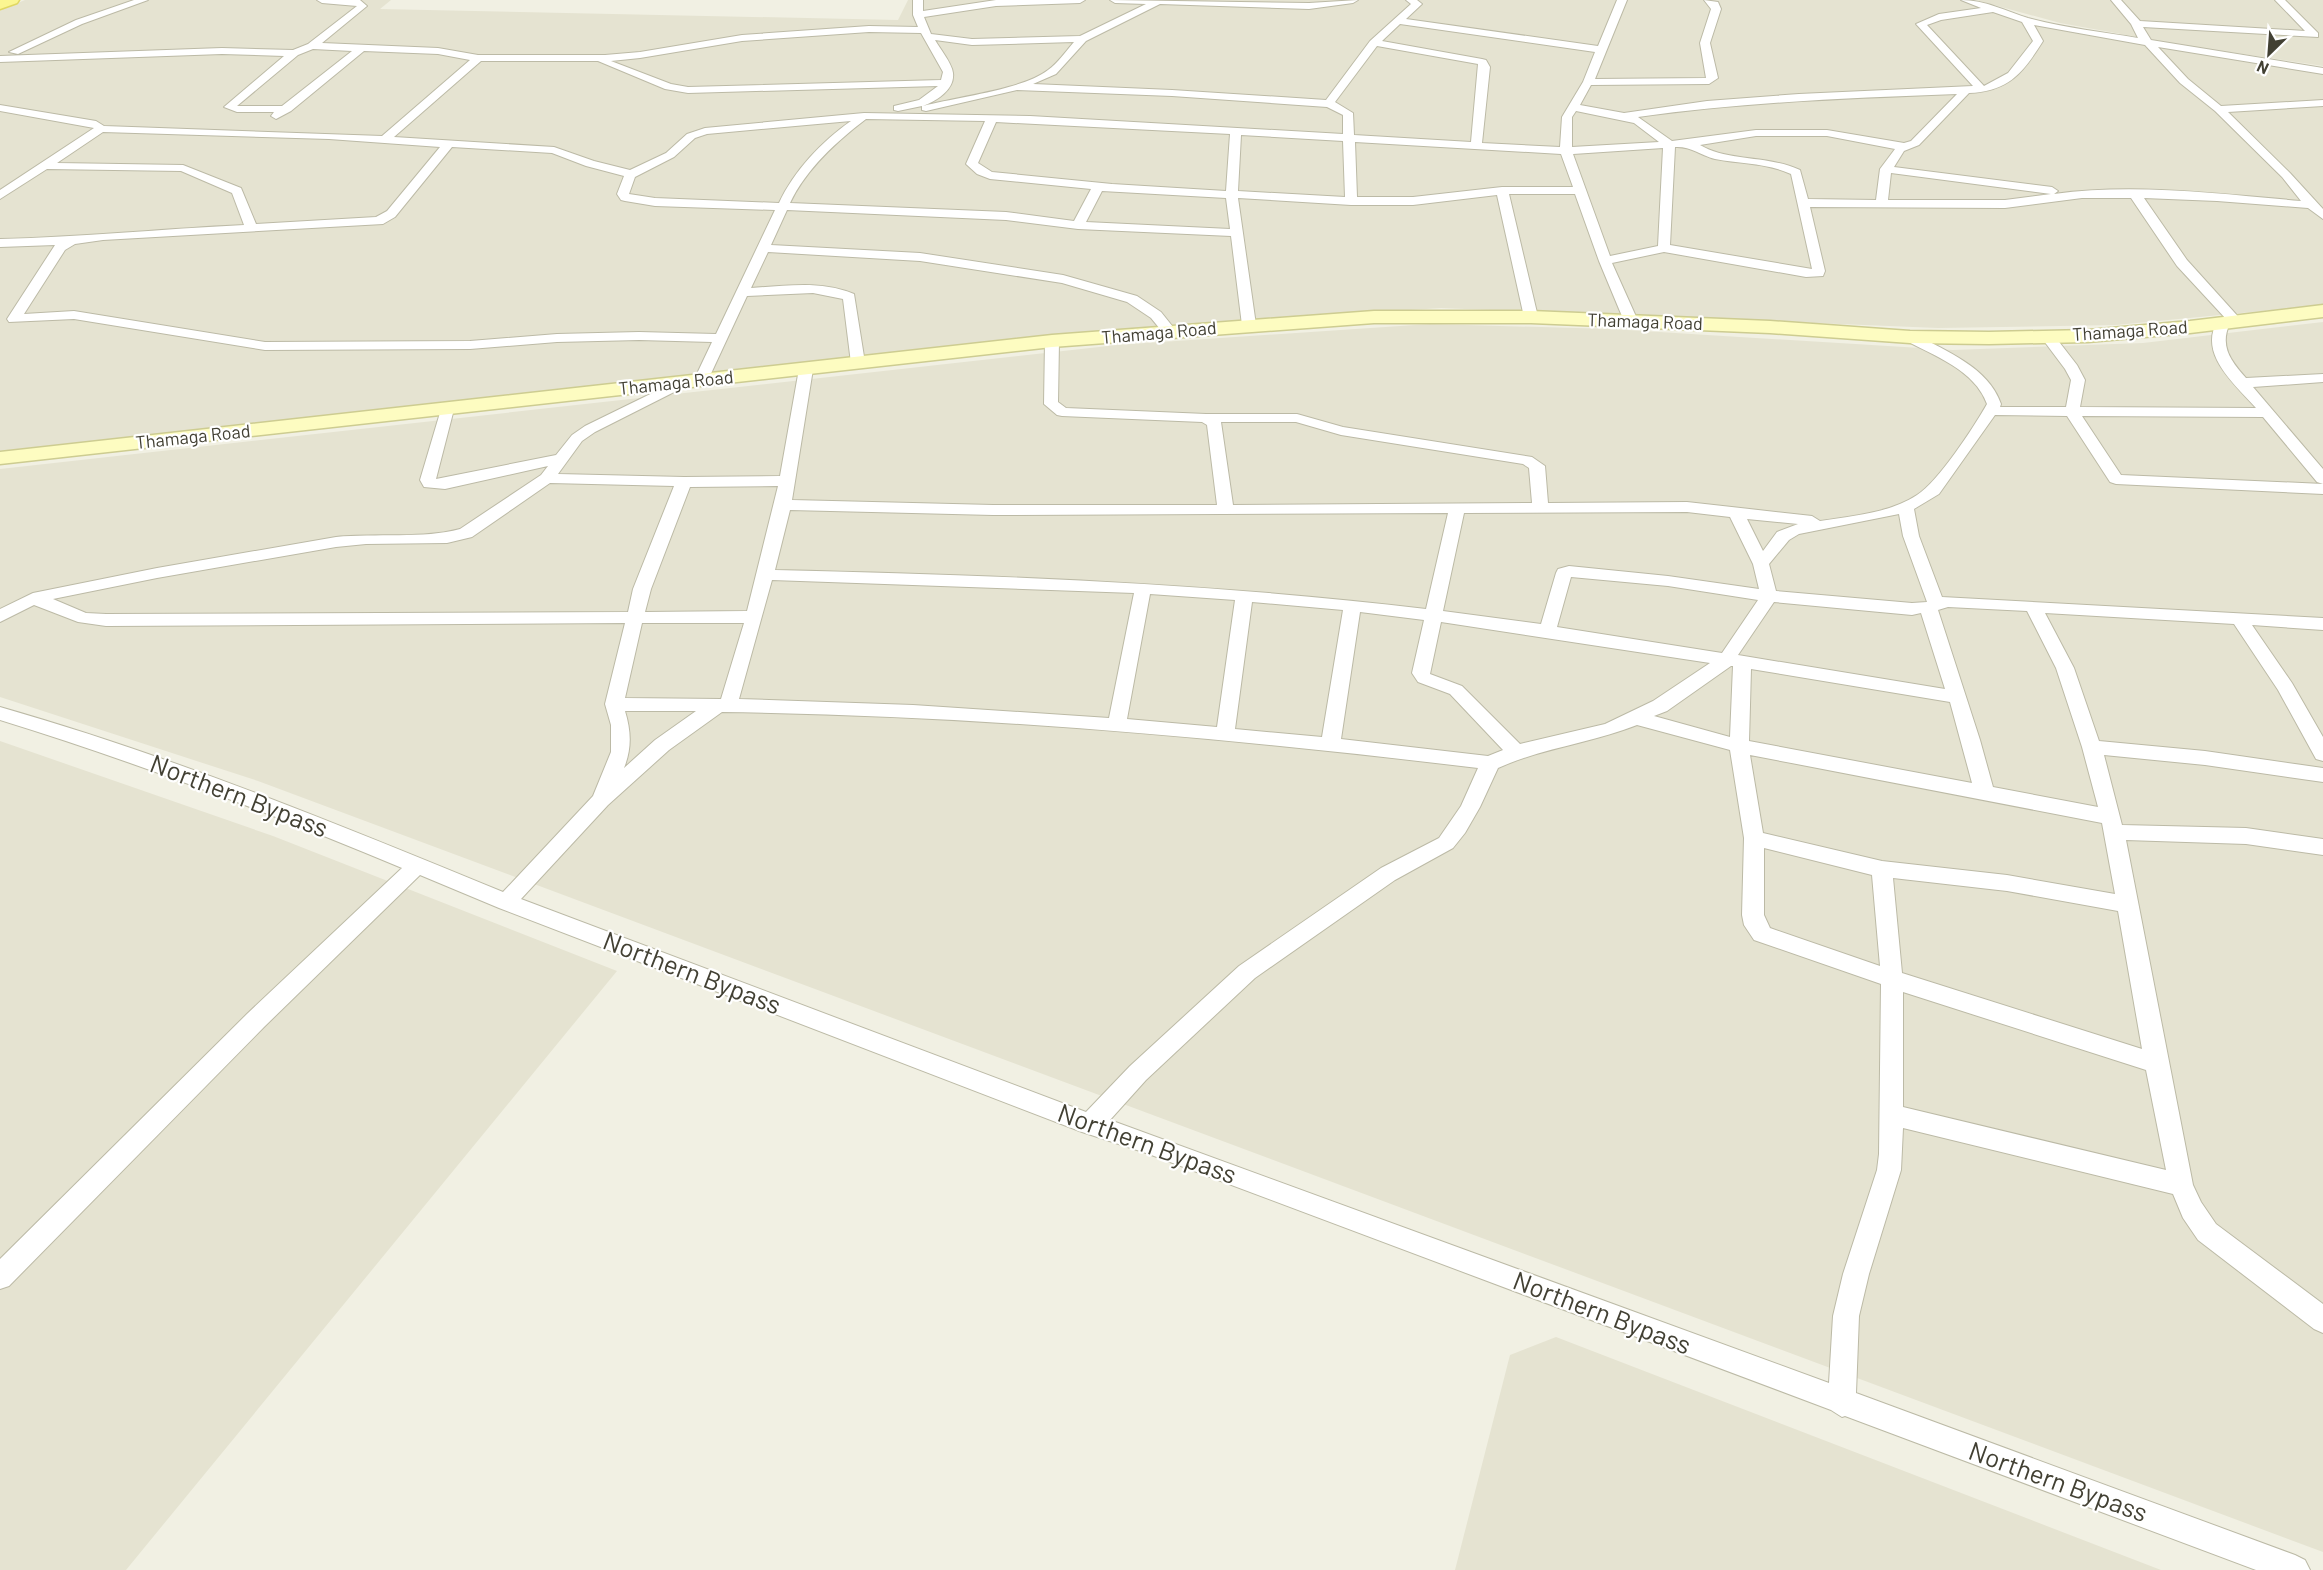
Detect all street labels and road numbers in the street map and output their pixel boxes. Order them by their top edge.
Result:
street label: Thamaga Road [1587,308,1703,334]
street label: Thamaga Road [2072,315,2188,345]
street label: Thamaga Road [1100,316,1217,348]
street label: Thamaga Road [617,365,734,399]
street label: Thamaga Road [134,419,251,453]
street label: Northern Bypass [146,746,333,843]
street label: Northern Bypass [599,923,786,1020]
street label: Northern Bypass [1054,1096,1241,1189]
street label: Northern Bypass [1509,1263,1696,1360]
street label: Northern Bypass [1965,1434,2152,1527]

